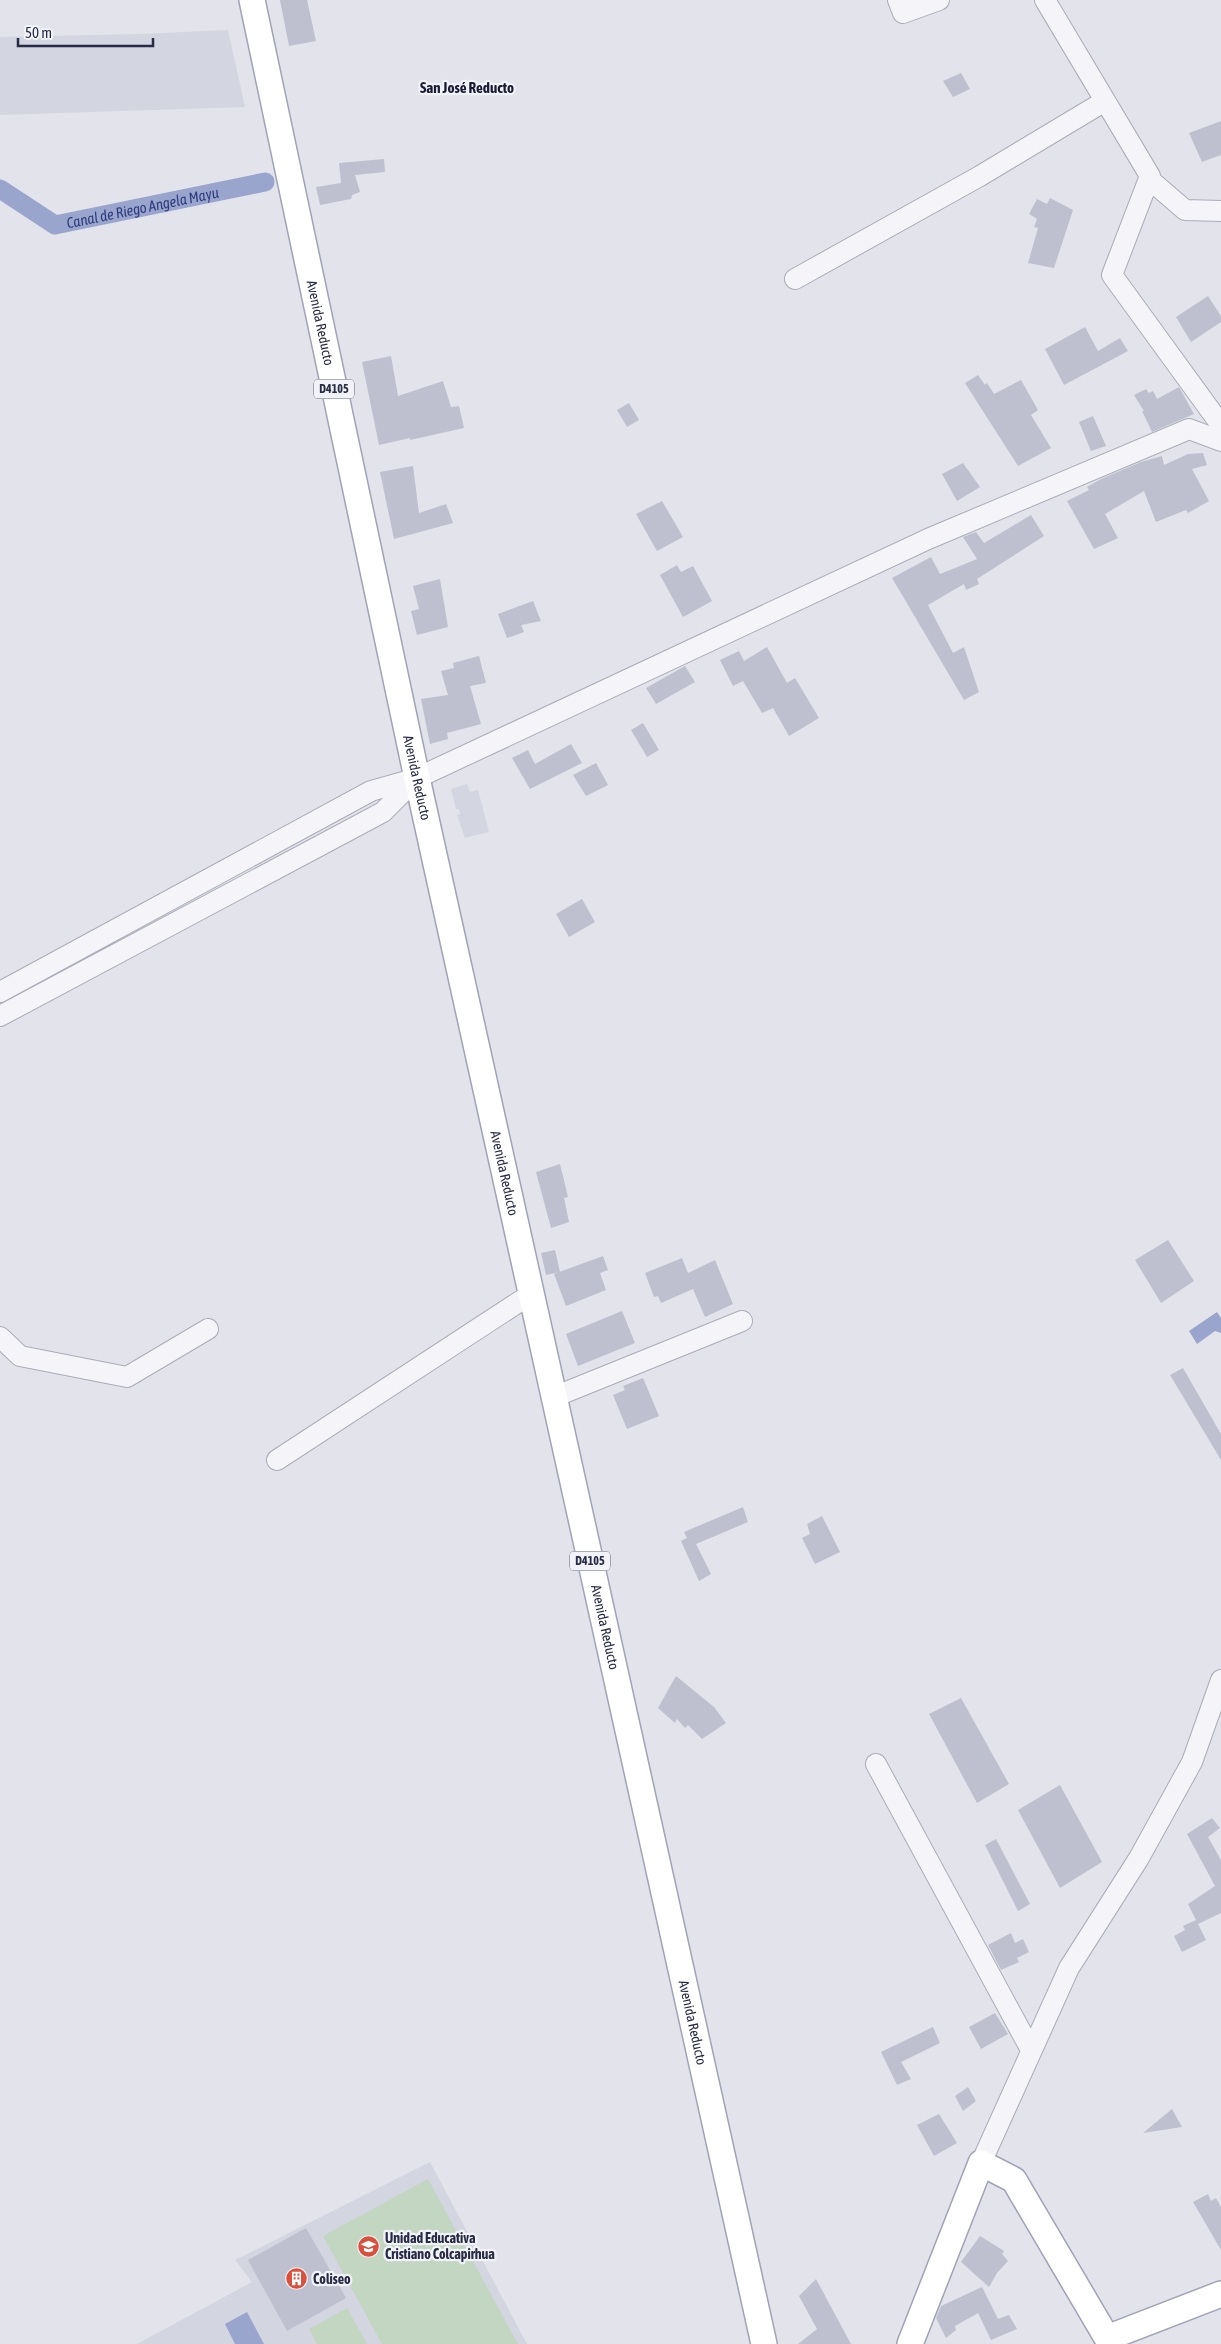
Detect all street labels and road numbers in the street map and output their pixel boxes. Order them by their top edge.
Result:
street label: Avenida Reducto [304,279,337,367]
road number: D4105 [314,379,354,398]
street label: Avenida Reducto [400,734,434,822]
street label: Avenida Reducto [487,1129,522,1217]
road number: D4105 [570,1552,610,1570]
street label: Avenida Reducto [588,1583,622,1671]
street label: Avenida Reducto [676,1979,710,2066]

